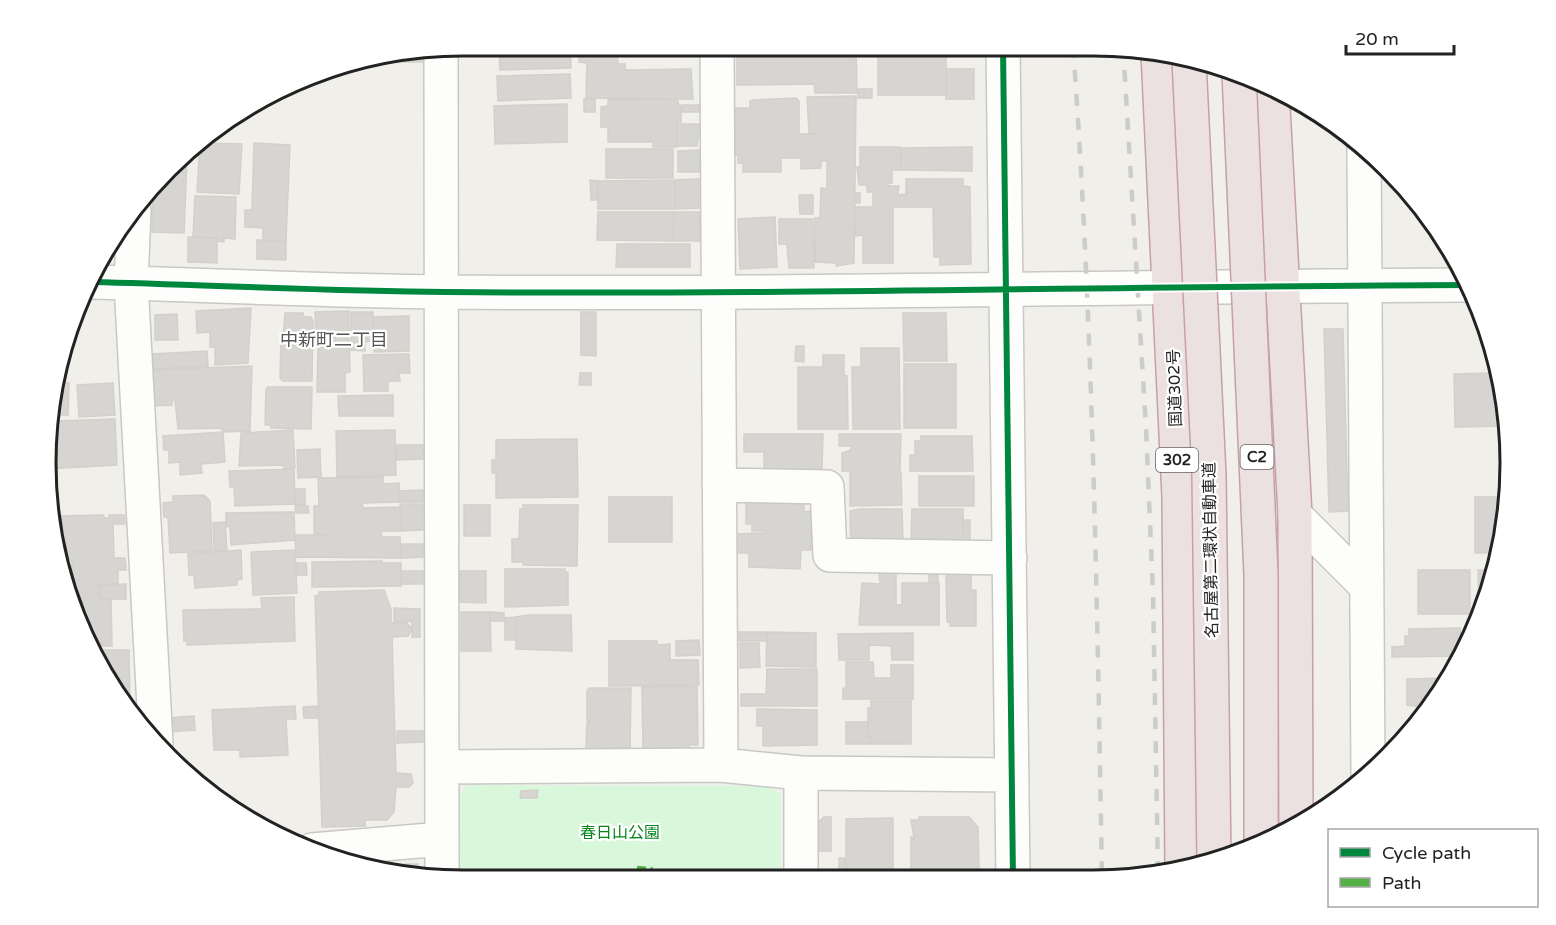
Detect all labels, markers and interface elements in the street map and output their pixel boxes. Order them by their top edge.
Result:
scale bar [1346,18,1454,56]
text: 20 m [1355,28,1399,50]
district label: 中新町二丁目 [280,329,388,351]
street label: 国道302号 [1164,349,1186,427]
road number: C2 [1240,445,1274,469]
road number: 302 [1156,448,1198,472]
street label: 名古屋第二環状自動車道 [1199,462,1223,638]
park label: 春日山公園 [580,823,660,843]
legend [1328,829,1538,907]
text: Cycle path [1382,842,1471,864]
text: Path [1382,872,1421,894]

